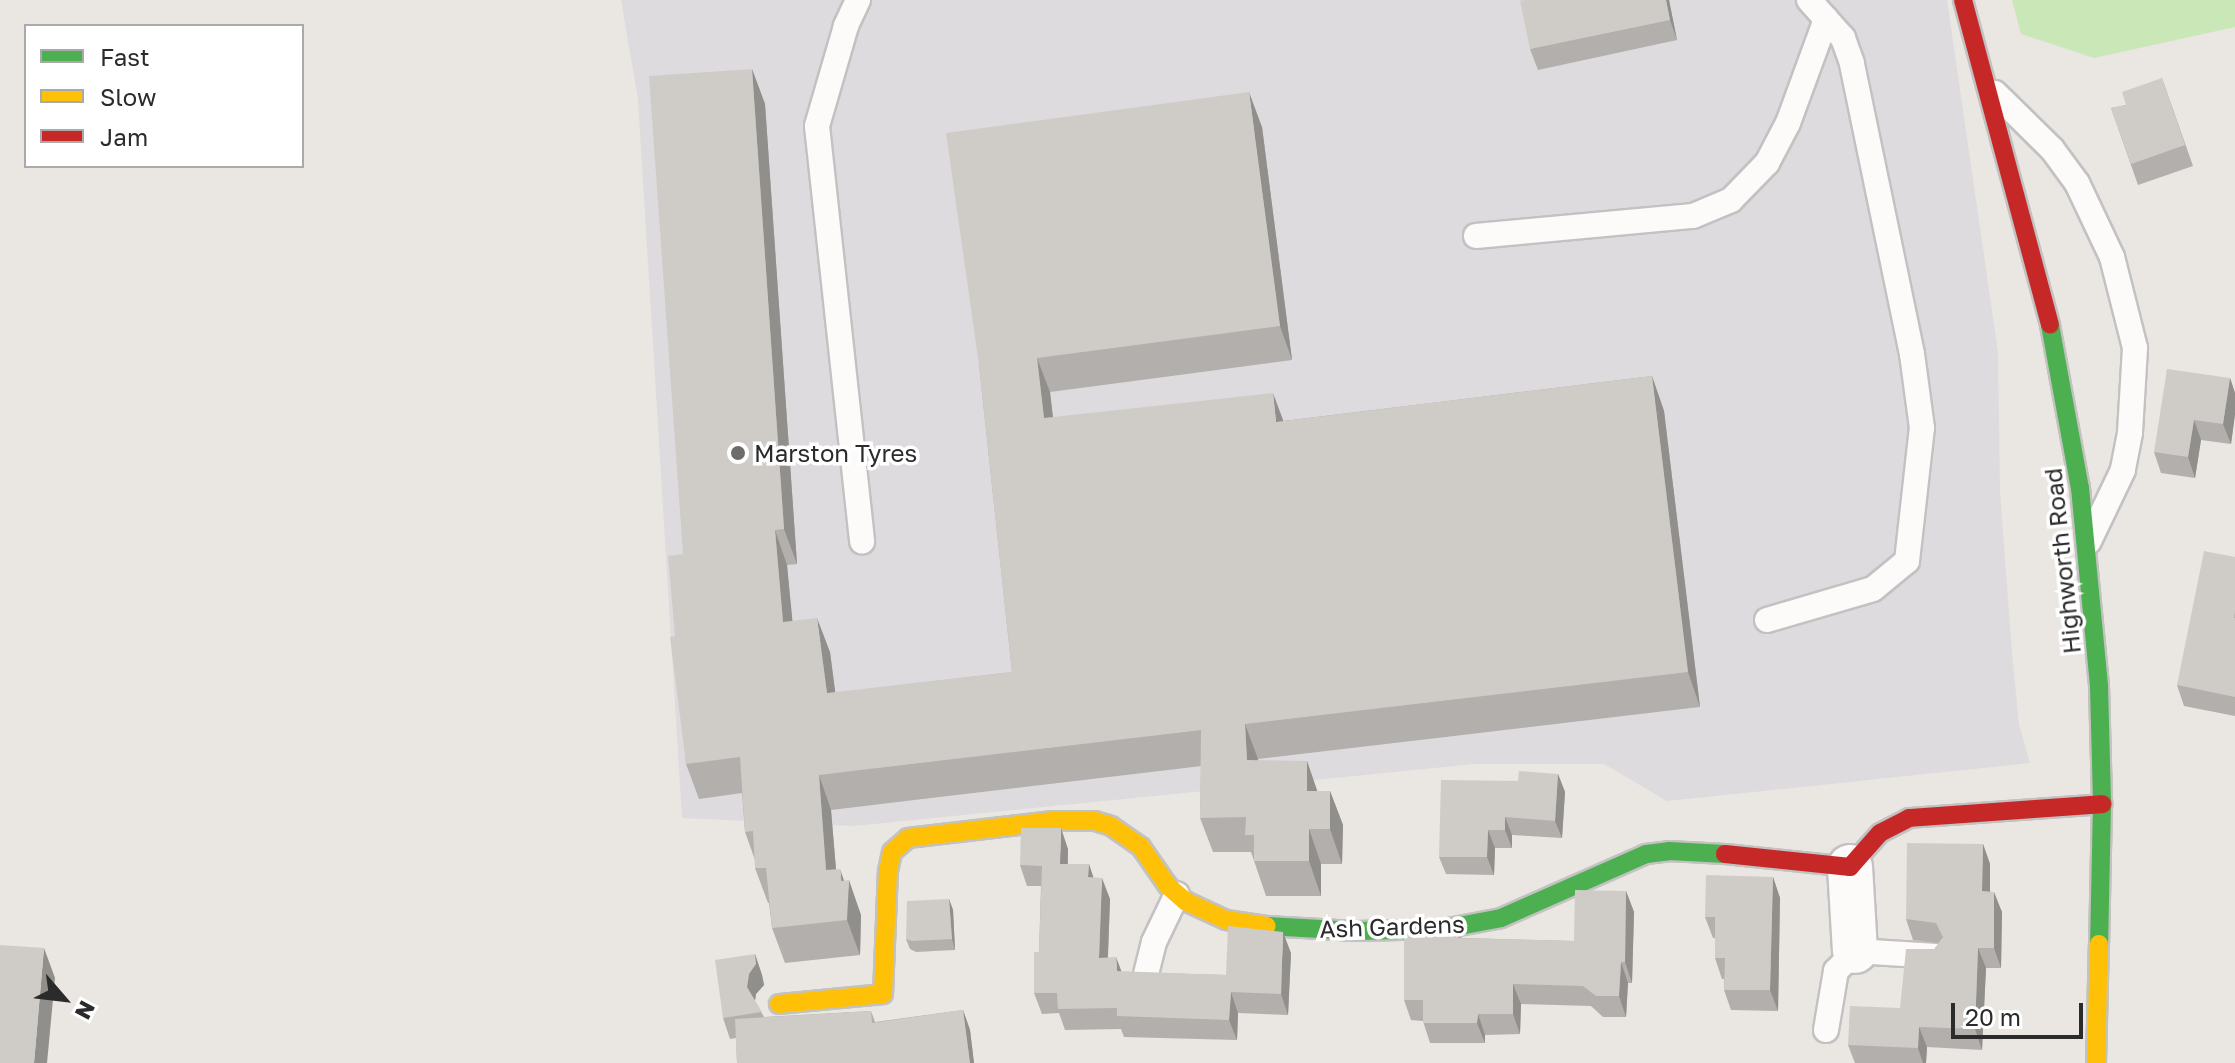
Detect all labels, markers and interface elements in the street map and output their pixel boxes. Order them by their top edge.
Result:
legend [24,24,304,168]
text: Fast [100,42,150,71]
text: Slow [100,82,156,111]
text: Jam [100,122,148,151]
place label: Marston Tyres [754,439,917,467]
marker: Marston Tyres [729,444,747,462]
street label: Highworth Road [2038,467,2086,655]
street label: Ash Gardens [1319,909,1465,943]
north arrow [24,959,104,1039]
scale bar [1955,987,2087,1037]
text: N [70,997,101,1024]
text: 20 m [1965,1002,2021,1031]

